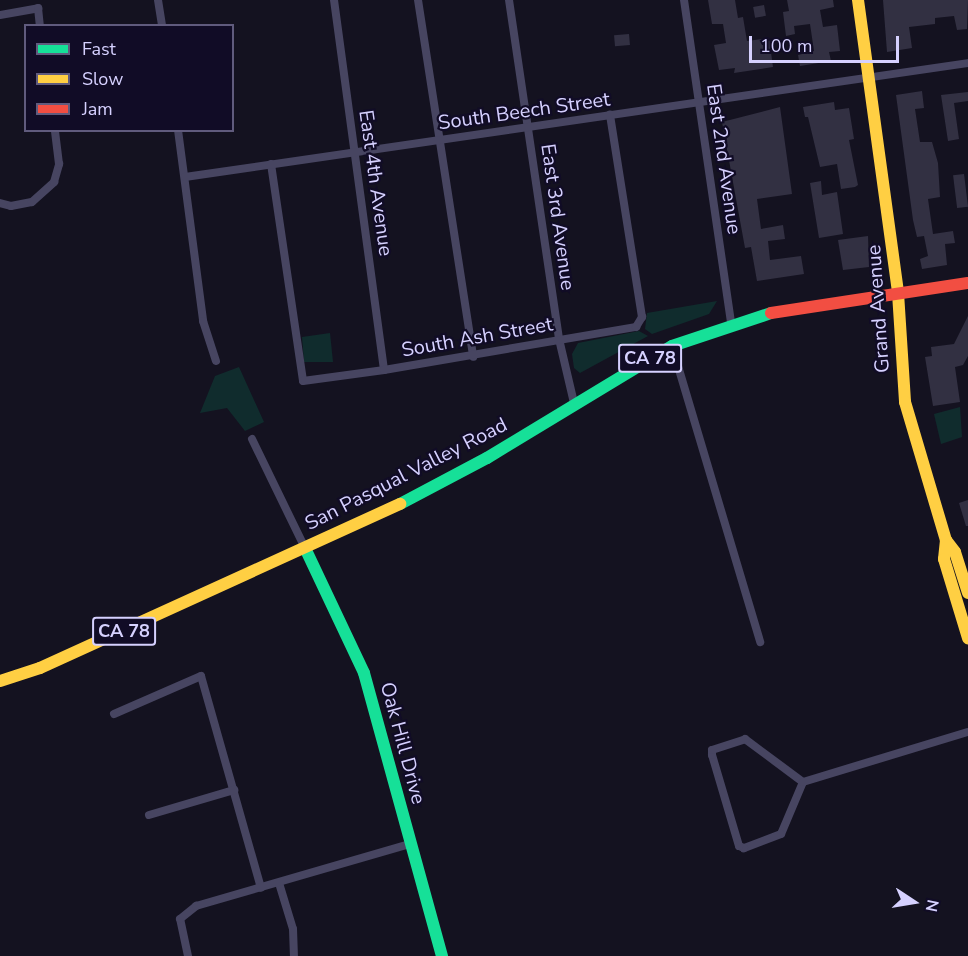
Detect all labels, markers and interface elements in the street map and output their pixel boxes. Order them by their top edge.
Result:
legend [24,24,234,132]
scale bar [752,24,902,62]
text: 100 m [760,34,812,58]
text: Fast [82,37,116,61]
text: Slow [82,67,123,91]
street label: East 2nd Avenue [702,82,746,236]
street label: South Beech Street [437,87,611,135]
text: Jam [82,97,113,121]
street label: East 4th Avenue [354,108,398,258]
street label: East 3rd Avenue [536,142,580,292]
street label: Grand Avenue [862,244,894,374]
street label: South Ash Street [399,312,555,362]
road number: CA 78 [617,343,683,373]
street label: San Pasqual Valley Road [301,413,511,535]
road number: CA 78 [91,616,157,646]
street label: Oak Hill Drive [375,679,431,807]
north arrow [884,872,944,932]
text: N [920,898,944,914]

